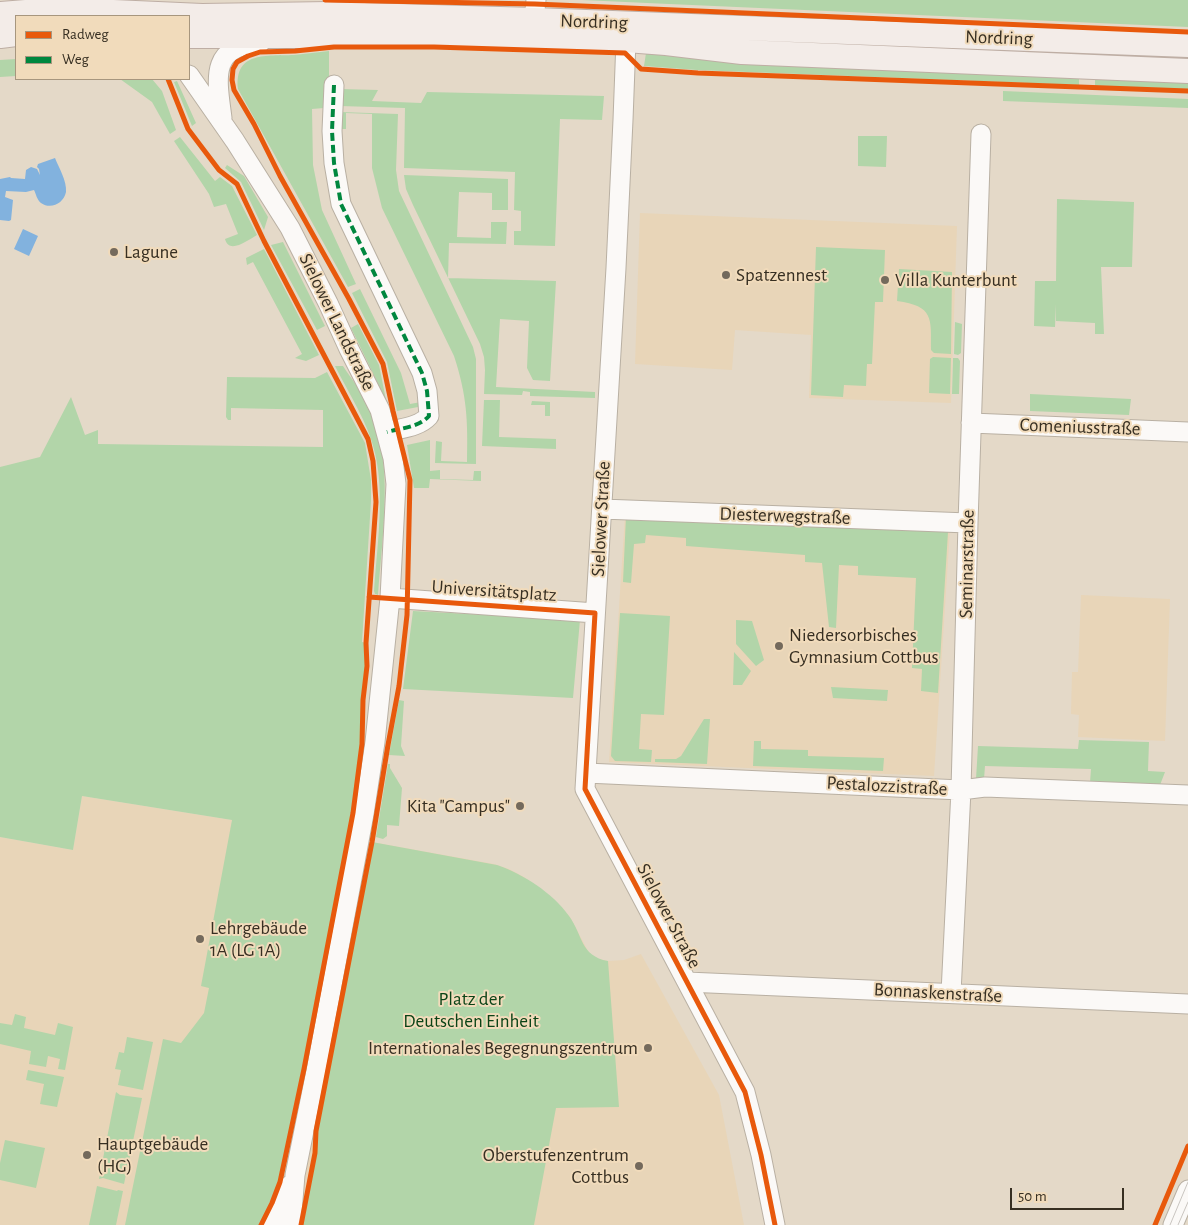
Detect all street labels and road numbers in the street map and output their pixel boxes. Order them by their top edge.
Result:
street label: Nordring [560,9,628,35]
street label: Nordring [965,25,1033,51]
street label: Sielower Landstraße [294,250,380,394]
street label: Comeniusstraße [1019,413,1141,441]
street label: Sielower Straße [587,461,615,577]
street label: Diesterwegstraße [719,502,851,530]
street label: Seminarstraße [955,509,979,619]
street label: Universitätsplatz [431,575,557,607]
street label: Pestalozzistraße [826,771,948,801]
street label: Sielower Straße [632,860,706,972]
street label: Bonnaskenstraße [873,978,1003,1008]

